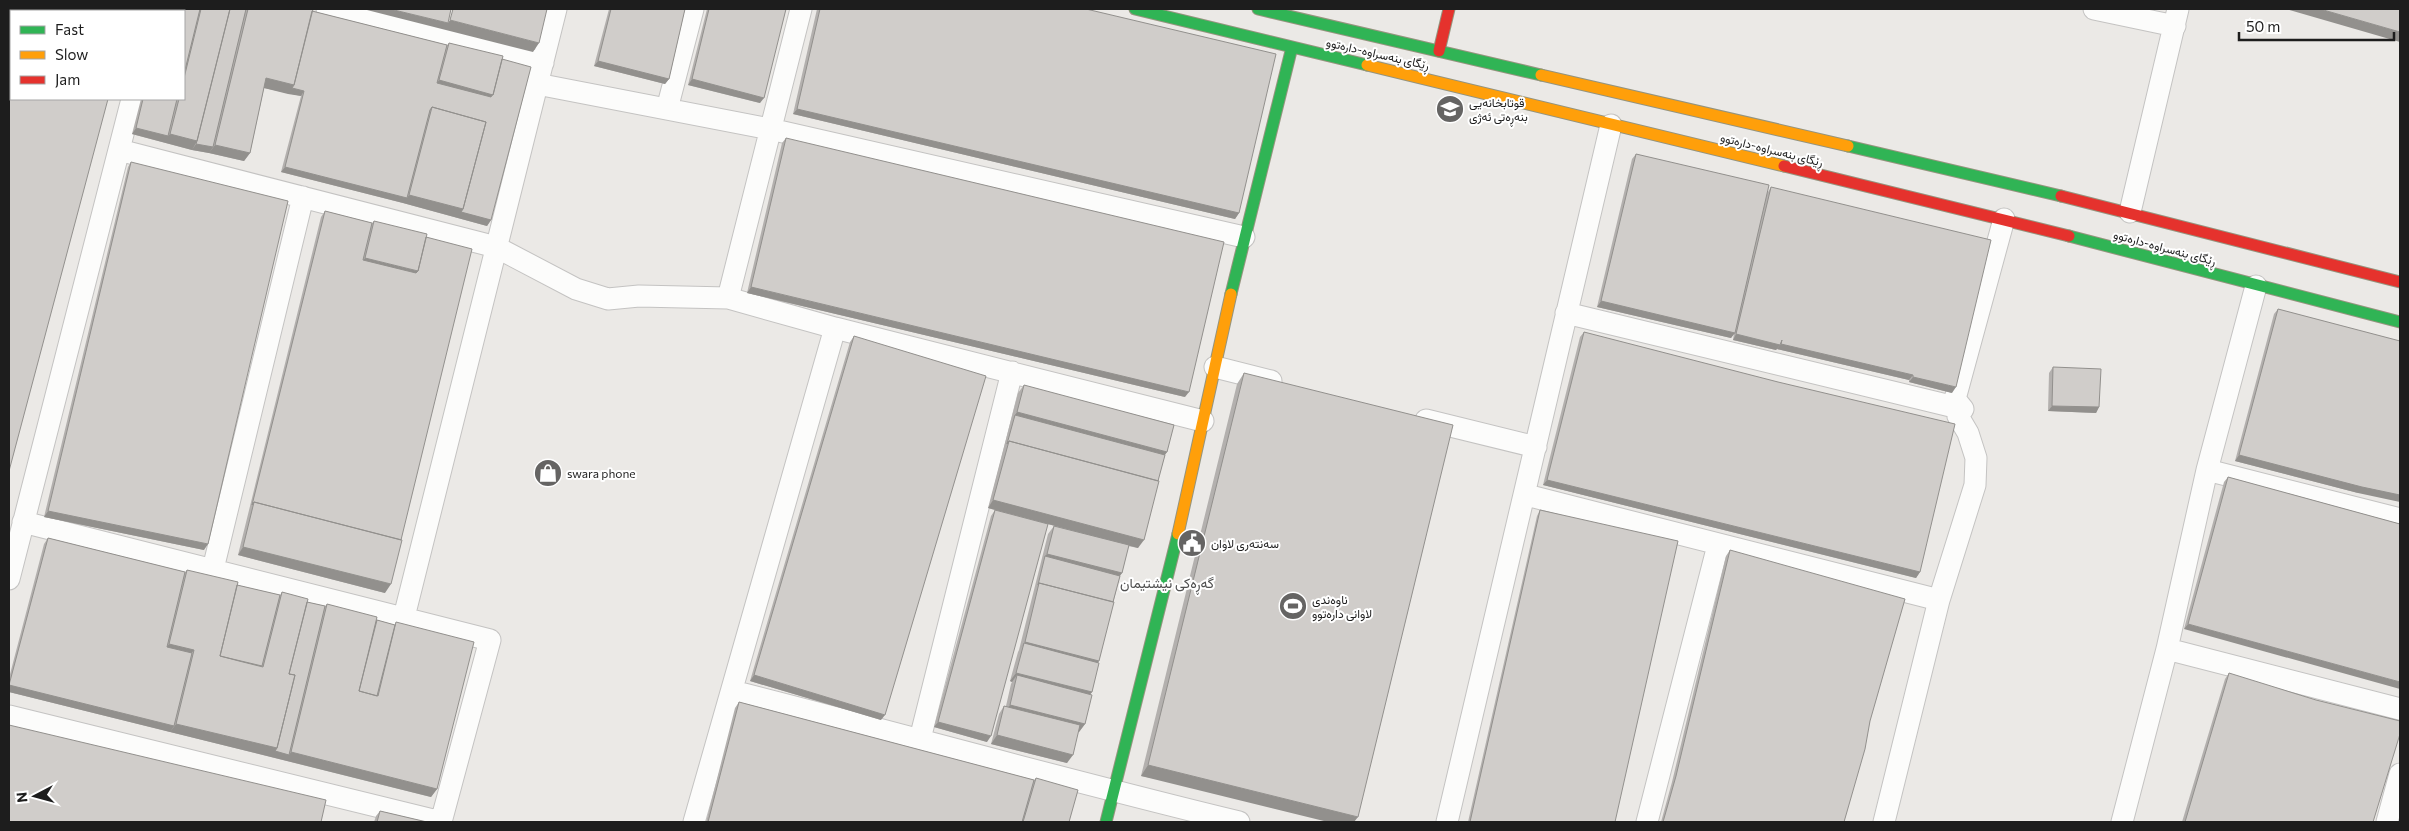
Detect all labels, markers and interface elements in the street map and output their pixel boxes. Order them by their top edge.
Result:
legend [10,10,185,100]
scale bar [2239,10,2394,42]
text: 50 m [2246,17,2280,35]
text: Fast [55,20,84,38]
street label: ڕێگای بنەسراوە-دارەتوو [1324,34,1431,76]
text: Slow [55,45,88,63]
text: Jam [55,70,80,88]
school or university icon: قوتابخانەیی بنەڕەتی ئەژی [1435,94,1465,124]
place label: قوتابخانەیی بنەڕەتی ئەژی [1469,95,1528,127]
street label: ڕێگای بنەسراوە-دارەتوو [1718,129,1825,172]
street label: ڕێگای بنەسراوە-دارەتوو [2111,227,2218,271]
shop icon: swara phone [533,458,563,488]
place label: swara phone [567,466,636,480]
public building icon: سەنتەری لاوان [1177,528,1207,558]
place label: سەنتەری لاوان [1211,536,1279,552]
district label: گەڕەکی نیشتیمان [1120,574,1214,595]
sports icon: ناوەندی لاوانی دارەتوو [1278,591,1308,621]
place label: ناوەندی لاوانی دارەتوو [1312,592,1372,622]
north arrow [10,771,60,821]
text: N [13,791,31,804]

